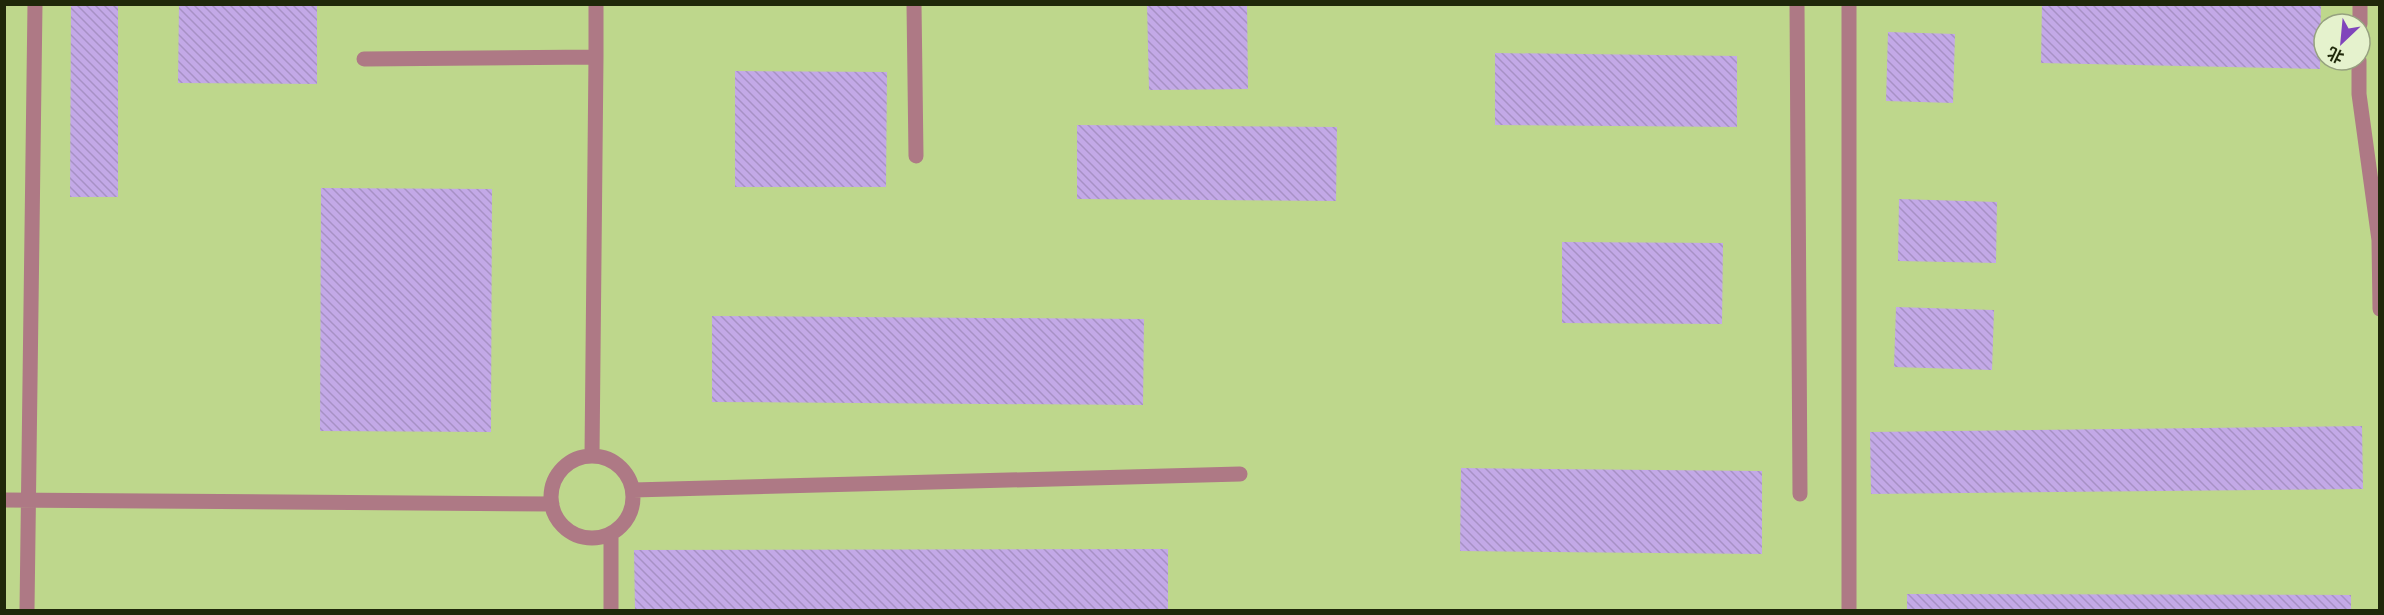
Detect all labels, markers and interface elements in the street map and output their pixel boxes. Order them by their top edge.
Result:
north arrow [2312,12,2372,72]
text: 北 [2325,44,2347,66]

